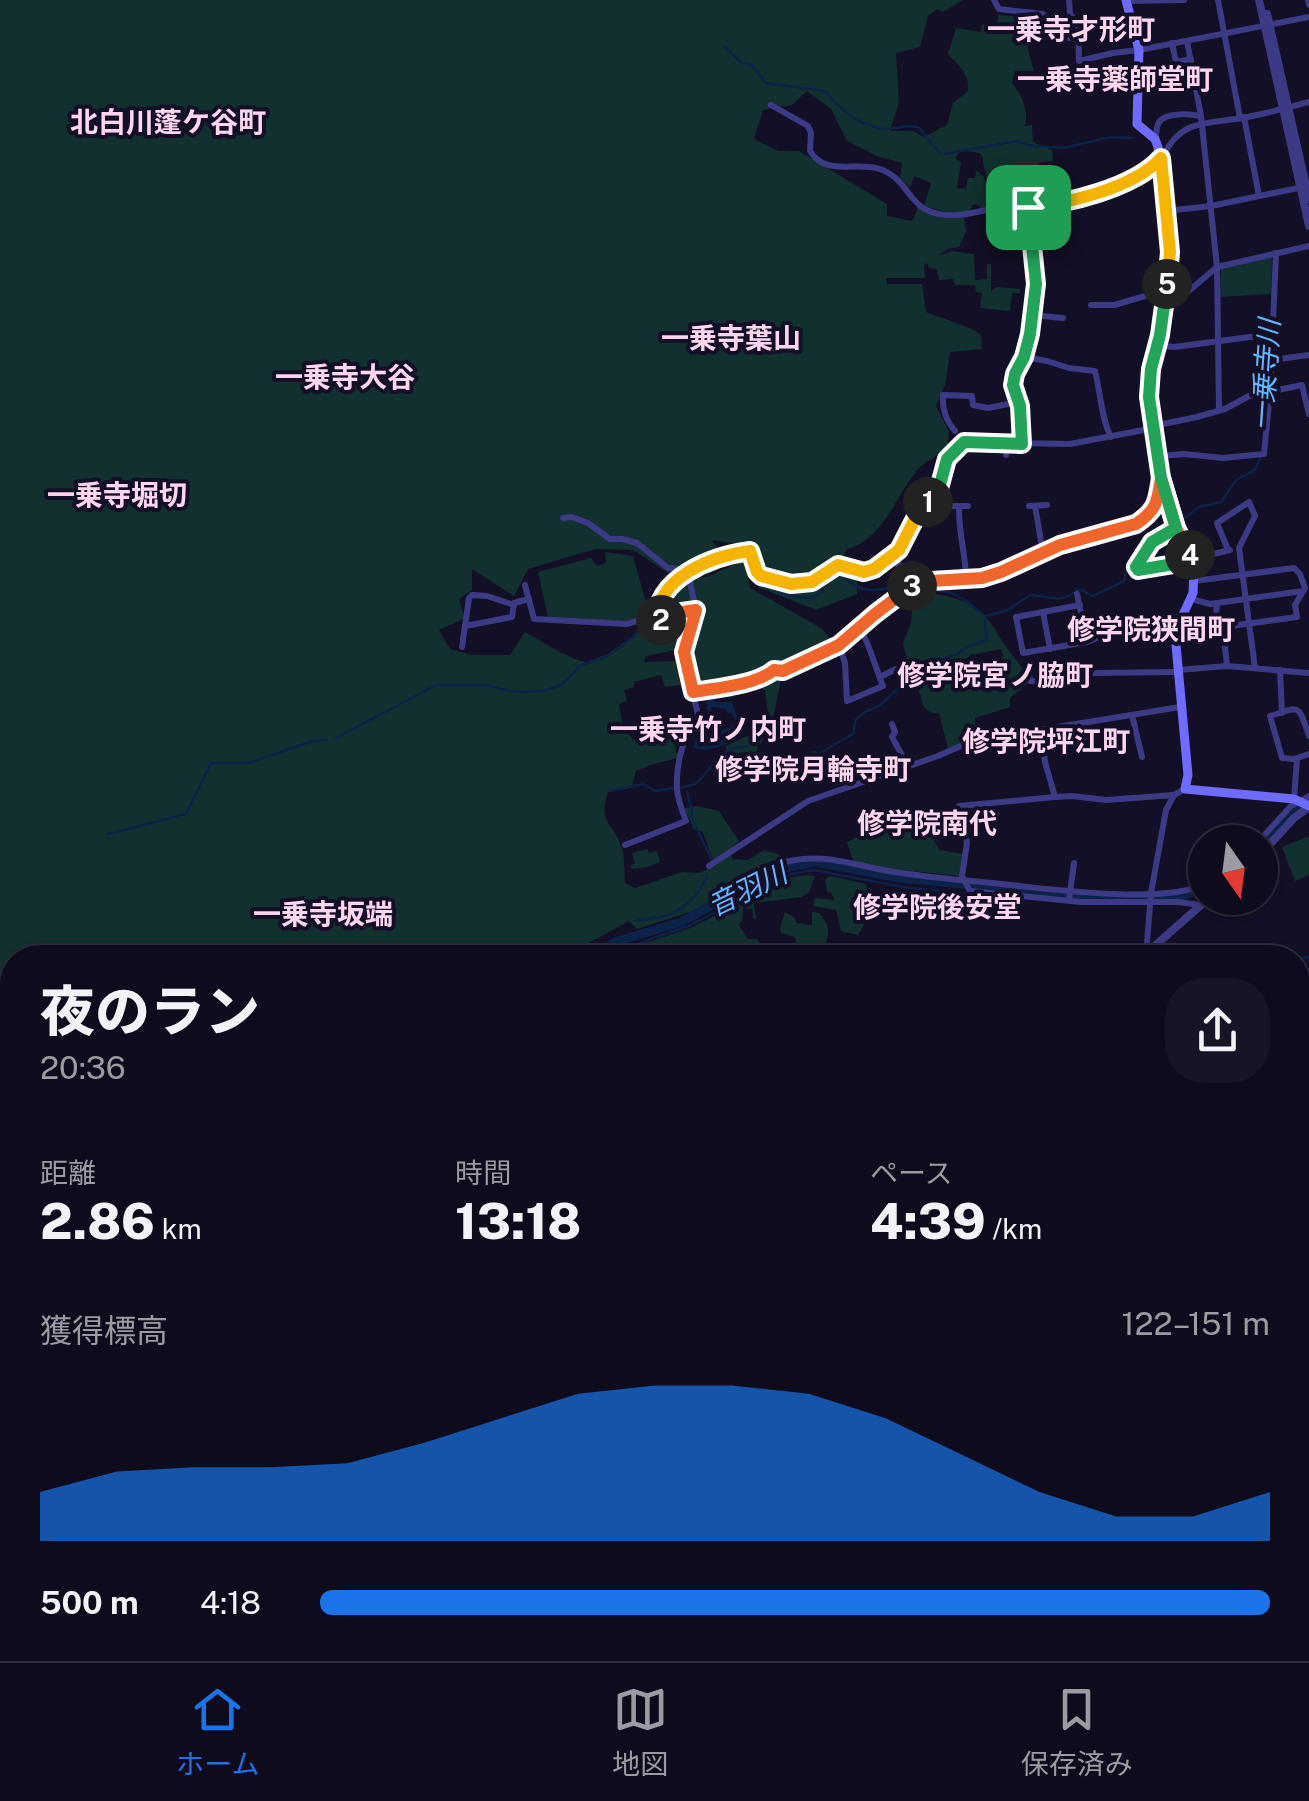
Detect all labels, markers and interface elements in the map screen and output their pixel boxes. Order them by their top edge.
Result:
district label: 一乗寺才形町 [987,12,1155,45]
district label: 一乗寺薬師堂町 [1017,62,1213,95]
district label: 北白川蓬ケ谷町 [70,105,266,138]
pin [986,165,1071,250]
icon: arrive [1001,180,1056,235]
pin: 5 [1142,259,1192,309]
text: 5 [1158,267,1176,300]
water label: 一乗寺川 [1245,315,1286,432]
district label: 一乗寺葉山 [661,321,801,354]
district label: 一乗寺大谷 [275,360,415,393]
pin: 1 [903,477,953,527]
district label: 一乗寺堀切 [47,478,187,511]
text: 1 [922,485,934,518]
pin: 4 [1165,530,1215,580]
text: 4 [1181,538,1199,571]
pin: 3 [887,561,937,611]
text: 3 [903,569,921,602]
pin: 2 [636,595,686,645]
text: 2 [652,603,670,636]
district label: 修学院狭間町 [1067,612,1235,645]
district label: 修学院宮ノ脇町 [897,658,1093,691]
district label: 一乗寺竹ノ内町 [610,712,806,745]
district label: 修学院坪江町 [962,724,1130,757]
district label: 修学院月輪寺町 [715,752,911,785]
district label: 修学院南代 [857,806,997,839]
north arrow [1188,825,1278,915]
map controls [1188,825,1278,915]
water label: 音羽川 [702,854,795,922]
district label: 修学院後安堂 [853,890,1021,923]
district label: 一乗寺坂端 [253,897,393,930]
button: share [1165,978,1270,1083]
text: 夜のラン [40,979,260,1043]
text: 20:36 [40,1049,126,1086]
text: 距離 [40,1156,96,1189]
text: 時間 [455,1156,511,1189]
text: ペース [870,1156,953,1189]
text: 2.86 [40,1191,155,1250]
text: 13:18 [455,1191,581,1250]
text: 4:39 [870,1191,986,1250]
text: km [155,1212,202,1245]
text: /km [986,1212,1042,1245]
text: 122–151 m [1121,1305,1270,1342]
text: 獲得標高 [40,1312,168,1349]
text: 500 m [40,1584,139,1621]
text: 4:18 [200,1584,261,1621]
tab: ホーム [176,1682,259,1782]
tab: 地図 [612,1682,668,1782]
tab: 保存済み [1021,1682,1133,1782]

